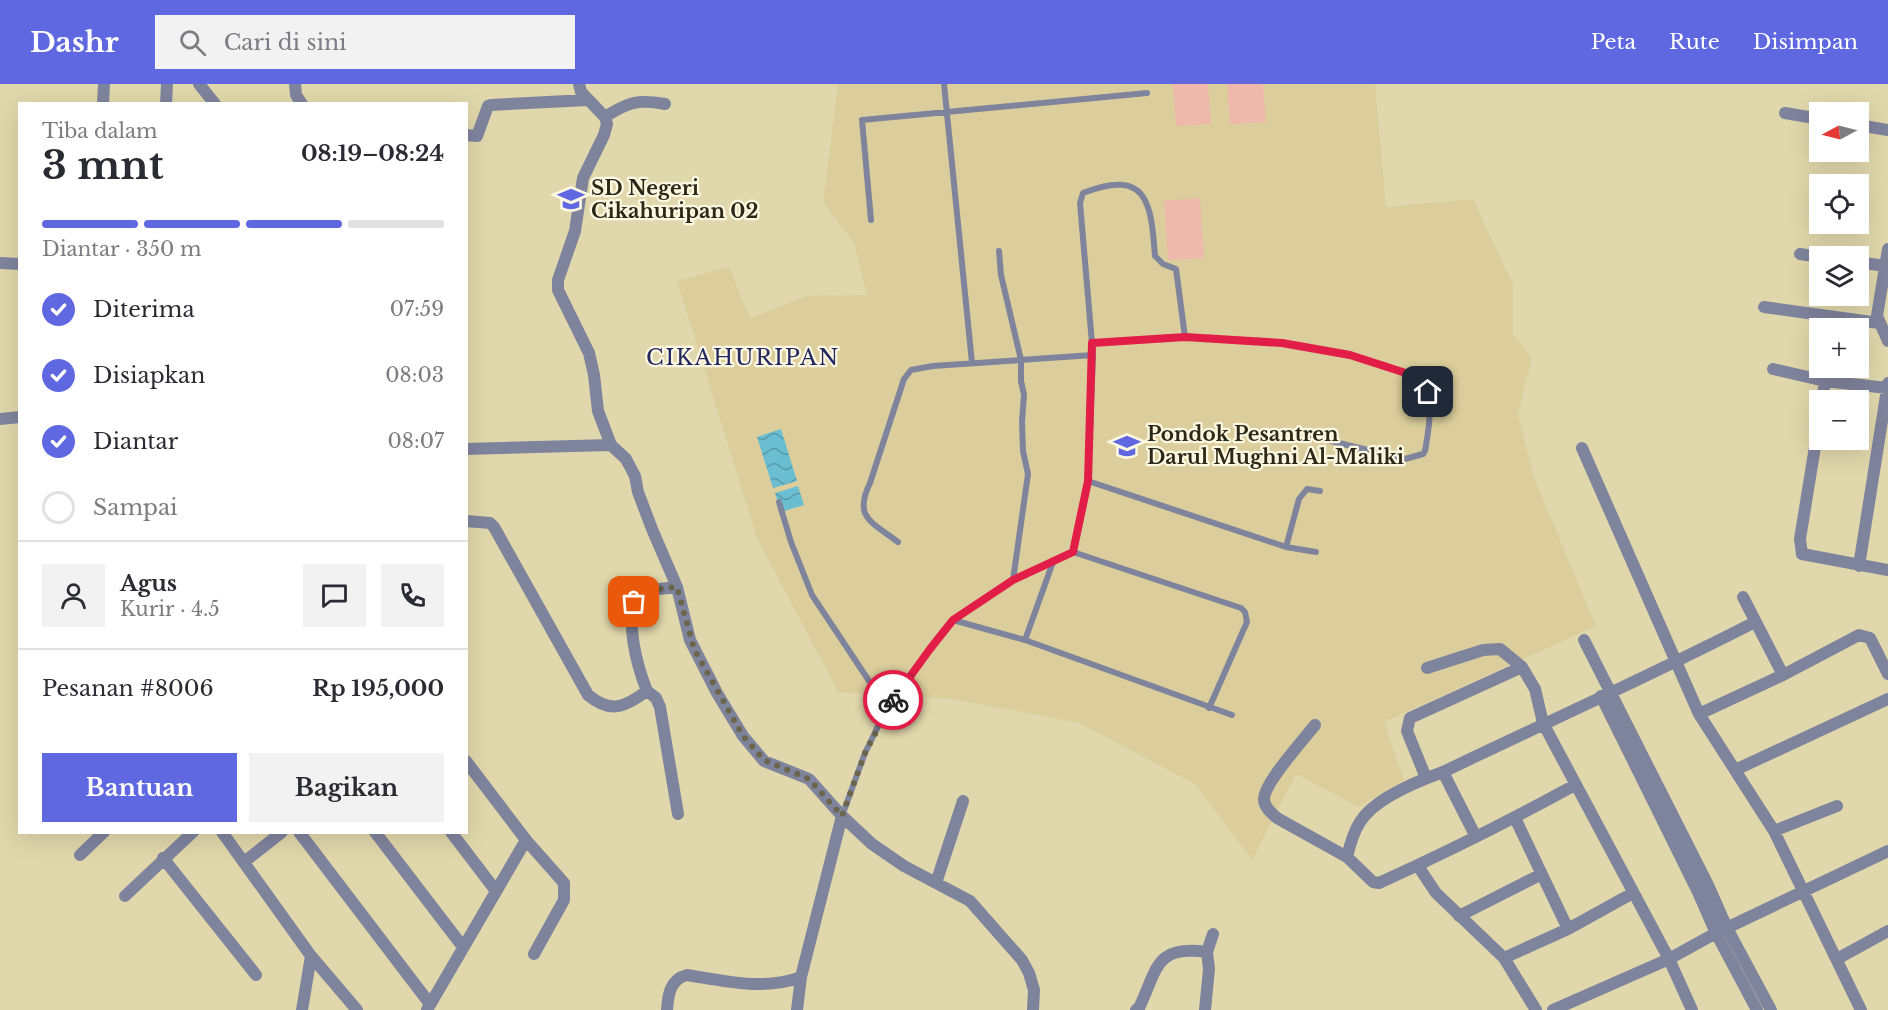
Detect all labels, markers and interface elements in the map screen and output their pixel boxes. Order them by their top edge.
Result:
search box [155,15,575,69]
text: Dashr [30,25,119,60]
icon: search [176,26,209,59]
text: Cari di sini [224,29,347,56]
text: Peta [1591,29,1636,55]
text: Rute [1669,29,1720,55]
text: Disimpan [1753,29,1858,55]
north arrow [1809,102,1869,162]
map controls [1809,102,1869,450]
text: Tiba dalam [42,119,158,143]
text: 08:19–08:24 [301,140,444,167]
text: 3 mnt [42,141,164,190]
button: locate [1809,174,1869,234]
place label: SD Negeri Cikahuripan 02 [591,176,758,223]
school or university icon: SD Negeri Cikahuripan 02 [556,184,586,214]
text: Diantar · 350 m [42,237,201,261]
button: layers [1809,246,1869,306]
icon: check [42,293,75,326]
text: Diterima [93,296,195,323]
text: 07:59 [390,297,444,321]
button: + [1809,318,1869,378]
district label: CIKAHURIPAN [646,344,840,371]
icon: check [42,359,75,392]
text: Disiapkan [93,362,205,389]
text: 08:03 [385,363,444,387]
pin [1402,366,1453,417]
icon: home [1411,375,1444,408]
button: − [1809,390,1869,450]
place label: Pondok Pesantren Darul Mughni Al-Maliki [1147,422,1404,469]
icon: check [42,425,75,458]
text: Diantar [93,428,178,455]
text: 08:07 [388,429,444,453]
school or university icon: Pondok Pesantren Darul Mughni Al-Maliki [1112,431,1142,461]
text: Sampai [93,494,178,521]
button: person [42,564,105,627]
button: chat [303,564,366,627]
button: phone [381,564,444,627]
text: Agus [120,570,177,597]
pin [608,576,659,627]
icon: bag [617,585,650,618]
text: Kurir · 4.5 [120,597,220,621]
courier [863,670,923,730]
text: Pesanan #8006 [42,675,214,702]
text: Rp 195,000 [312,675,444,702]
icon: bike [877,684,910,717]
button: Bantuan [42,753,237,822]
button: Bagikan [249,753,444,822]

